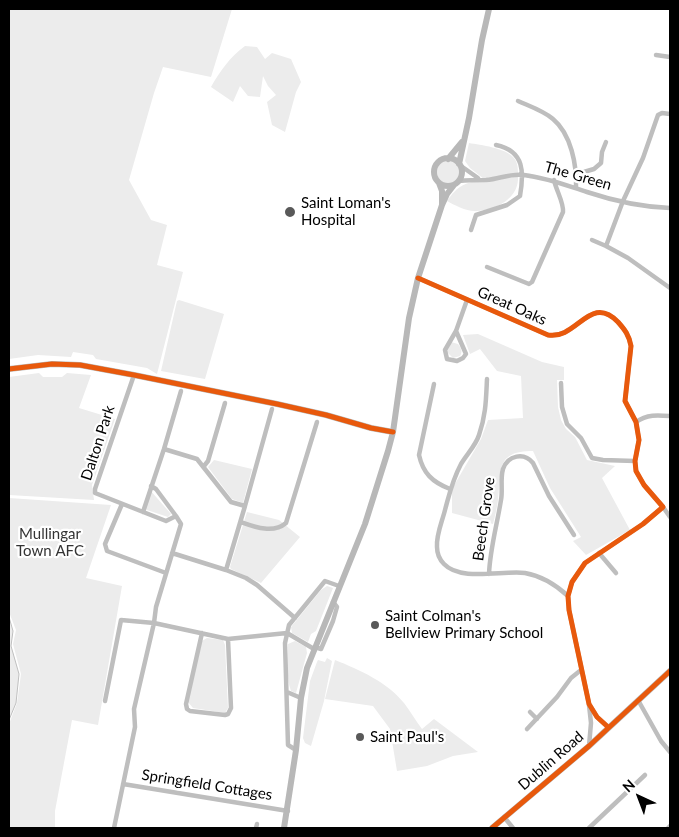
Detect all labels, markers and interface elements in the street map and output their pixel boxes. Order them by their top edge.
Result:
street label: The Green [542,158,614,194]
place label: Saint Loman's Hospital [301,194,391,229]
marker: Saint Loman's Hospital [283,205,297,219]
street label: Great Oaks [475,283,549,329]
street label: Dalton Park [77,403,119,483]
street label: Beech Grove [469,476,499,562]
park label: Mullingar Town AFC [16,525,84,560]
place label: Saint Colman's Bellview Primary School [385,607,543,642]
marker: Saint Colman's Bellview Primary School [369,619,381,631]
place label: Saint Paul's [370,728,444,746]
street label: Dublin Road [515,728,587,794]
marker: Saint Paul's [354,731,366,743]
street label: Springfield Cottages [140,766,274,804]
north arrow [614,772,664,822]
text: N [619,776,638,796]

